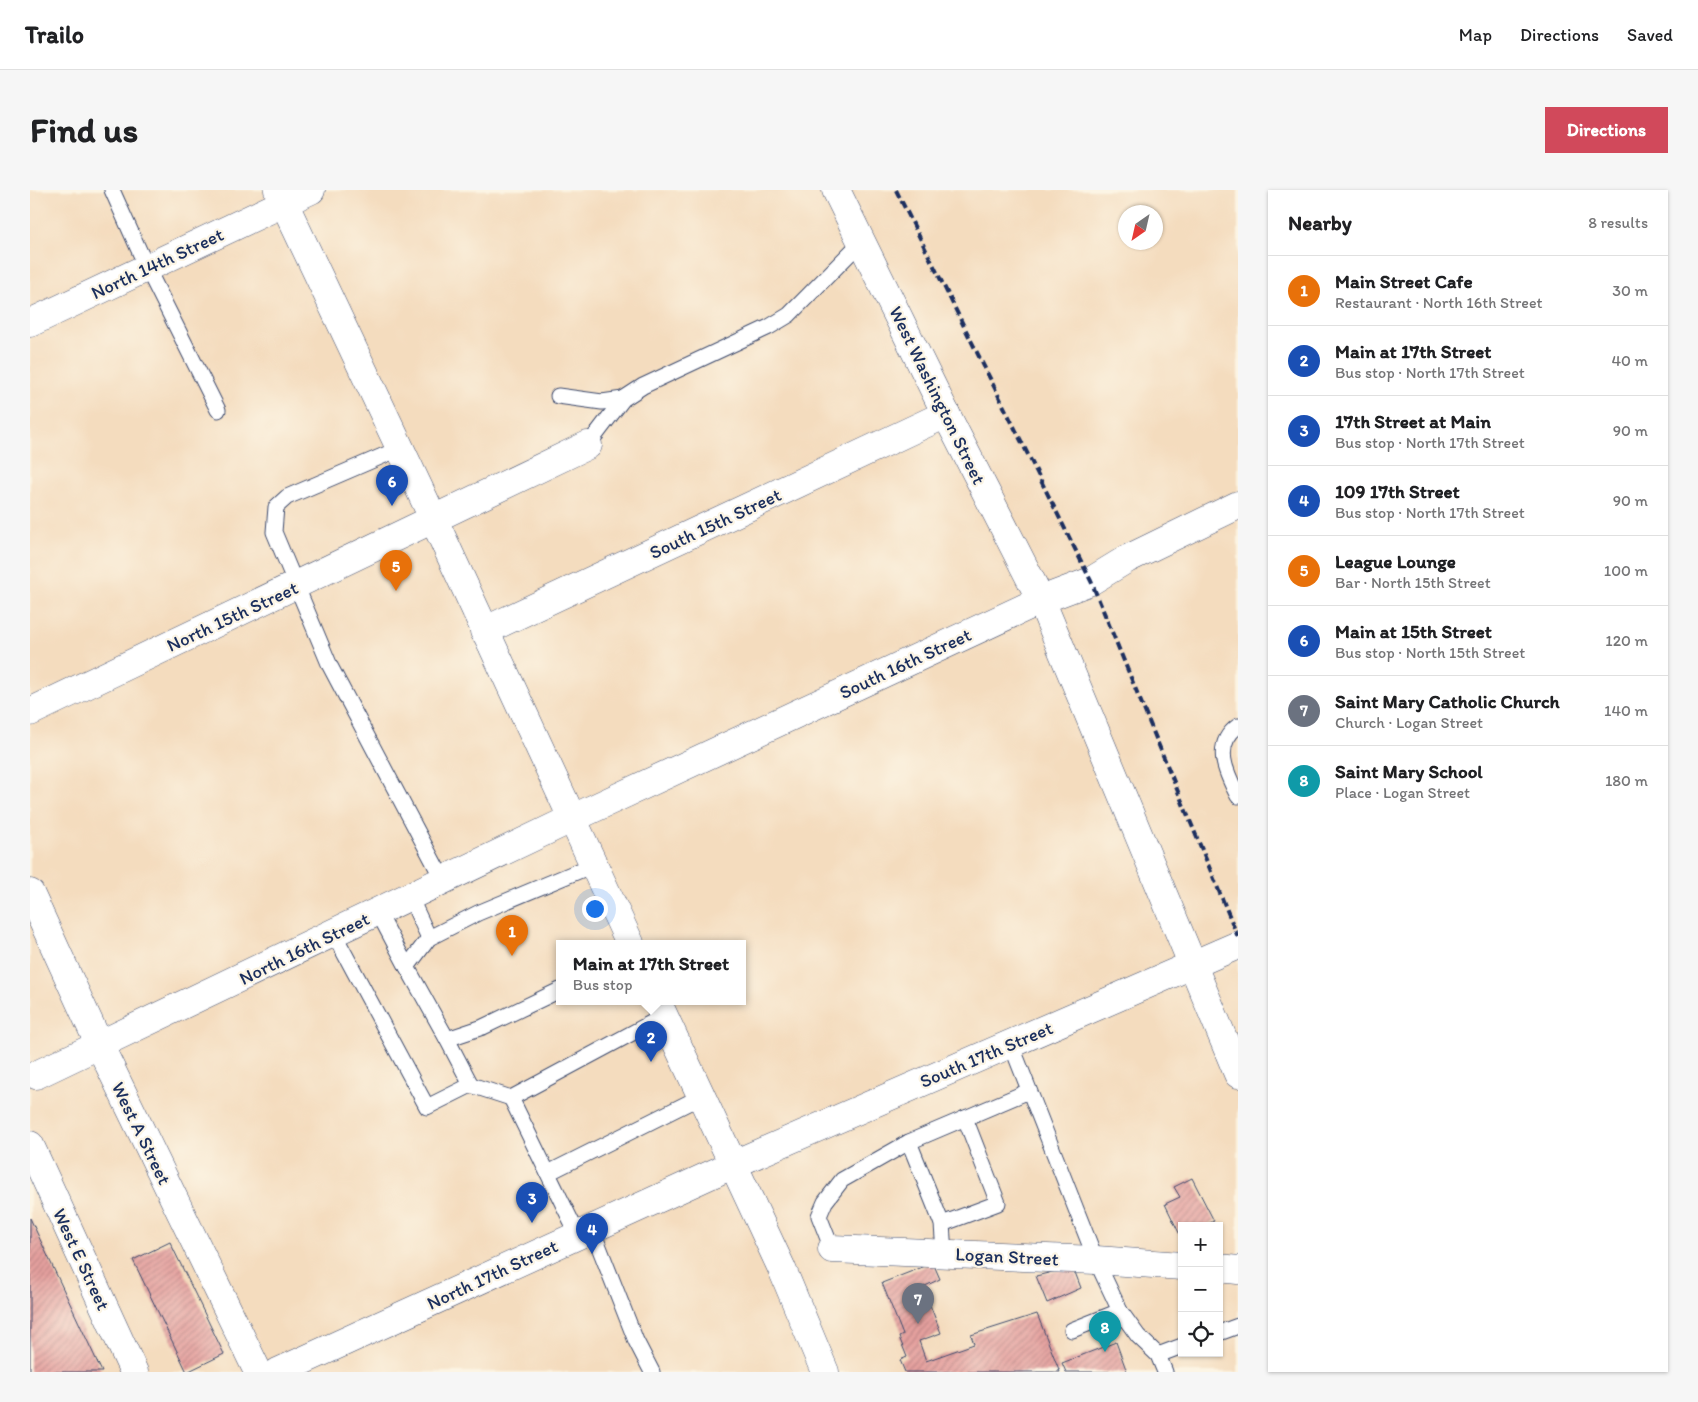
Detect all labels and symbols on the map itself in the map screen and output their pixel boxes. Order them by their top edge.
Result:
north arrow [1118,205,1163,250]
street label: North 14th Street [87,223,227,304]
street label: West Washington Street [884,302,991,488]
pin: 6 [376,465,408,506]
street label: South 15th Street [646,483,785,564]
pin: 5 [380,550,412,591]
street label: North 15th Street [163,576,301,657]
street label: South 16th Street [836,623,975,704]
your location [582,896,608,922]
street label: North 16th Street [235,907,373,990]
pin: 1 [496,915,528,956]
street label: South 17th Street [916,1016,1056,1093]
pin: 2 [635,1021,667,1062]
street label: West A Street [107,1078,176,1188]
pin: 3 [516,1182,548,1223]
street label: West E Street [48,1205,115,1314]
pin: 4 [576,1213,608,1254]
street label: North 17th Street [423,1234,561,1315]
street label: Logan Street [955,1242,1059,1271]
pin: 7 [902,1283,934,1324]
pin: 8 [1089,1311,1121,1352]

